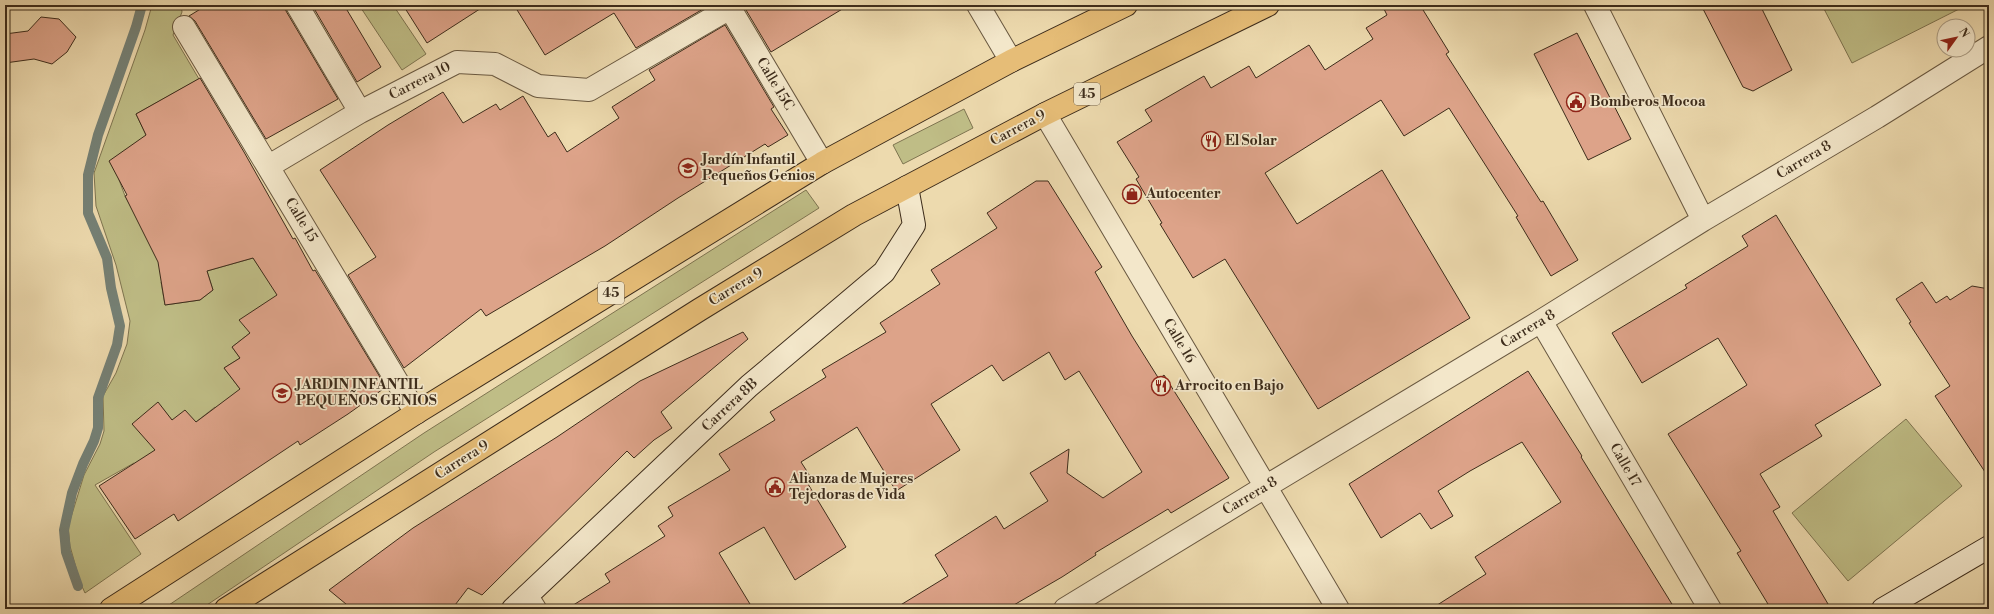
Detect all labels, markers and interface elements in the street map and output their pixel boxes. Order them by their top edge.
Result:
north arrow [1936,18,1976,58]
text: N [1955,26,1972,41]
street label: Calle 15C [752,54,798,114]
street label: Carrera 10 [386,58,454,104]
road number: 45 [1074,83,1100,105]
public building icon: Bomberos Mocoa [1565,91,1587,113]
place label: Bomberos Mocoa [1590,93,1706,111]
street label: Carrera 9 [987,106,1049,150]
restaurant icon: El Solar [1200,130,1222,152]
place label: El Solar [1225,132,1277,150]
street label: Carrera 8 [1773,137,1835,183]
place label: Jardín Infantil Pequeños Genios [700,151,815,185]
school or university icon: Jardín Infantil Pequeños Genios [677,157,699,179]
shop icon: Autocenter [1121,183,1143,205]
place label: Autocenter [1145,185,1221,203]
street label: Calle 15 [281,194,321,246]
street label: Carrera 9 [705,264,767,310]
road number: 45 [598,282,624,304]
street label: Carrera 8 [1497,306,1559,352]
street label: Calle 16 [1159,315,1200,367]
street label: Carrera 8B [698,374,762,436]
restaurant icon: Arrocito en Bajo [1150,375,1172,397]
place label: JARDIN INFANTIL PEQUEÑOS GENIOS [294,376,437,410]
place label: Arrocito en Bajo [1174,377,1284,395]
school or university icon: JARDIN INFANTIL PEQUEÑOS GENIOS [271,382,293,404]
street label: Carrera 9 [432,436,492,484]
street label: Calle 17 [1605,440,1645,490]
place label: Alianza de Mujeres Tejedoras de Vida [788,470,913,504]
street label: Carrera 8 [1219,473,1281,519]
public building icon: Alianza de Mujeres Tejedoras de Vida [764,476,786,498]

